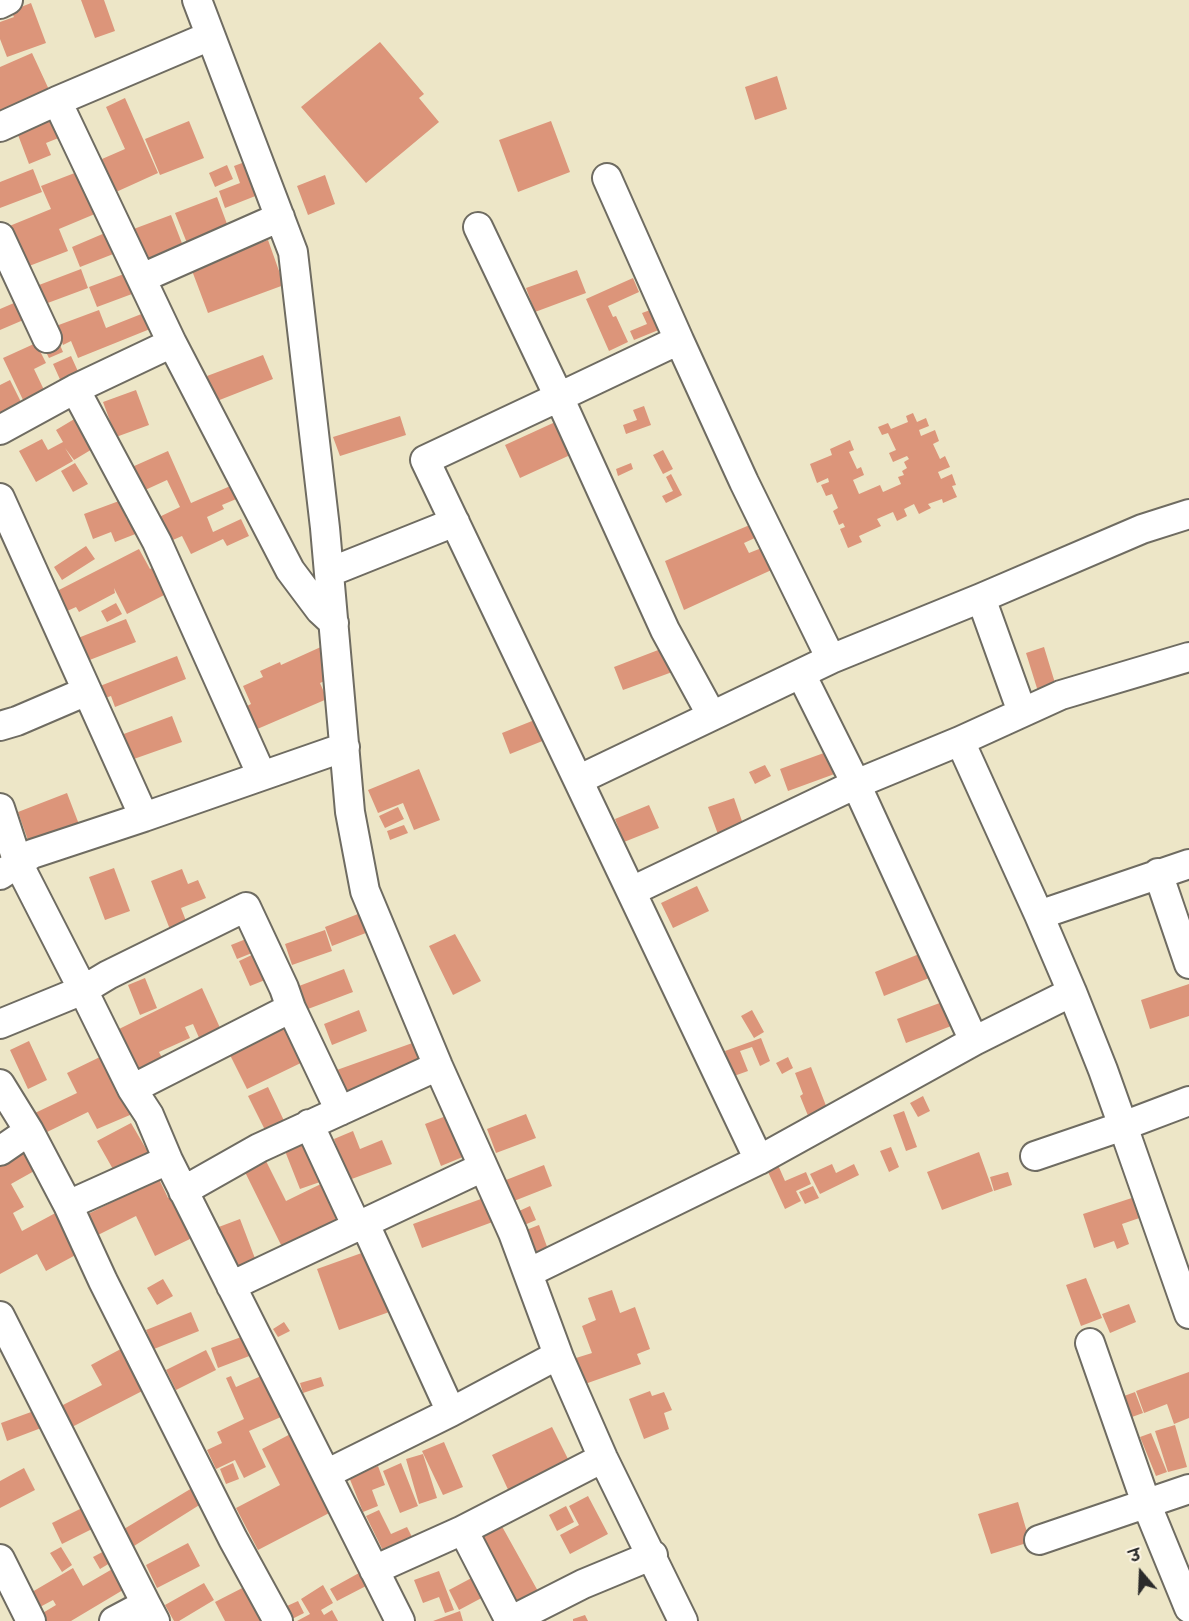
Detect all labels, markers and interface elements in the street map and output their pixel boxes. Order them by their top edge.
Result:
north arrow [1111,1543,1171,1603]
text: उ [1127,1545,1143,1567]

